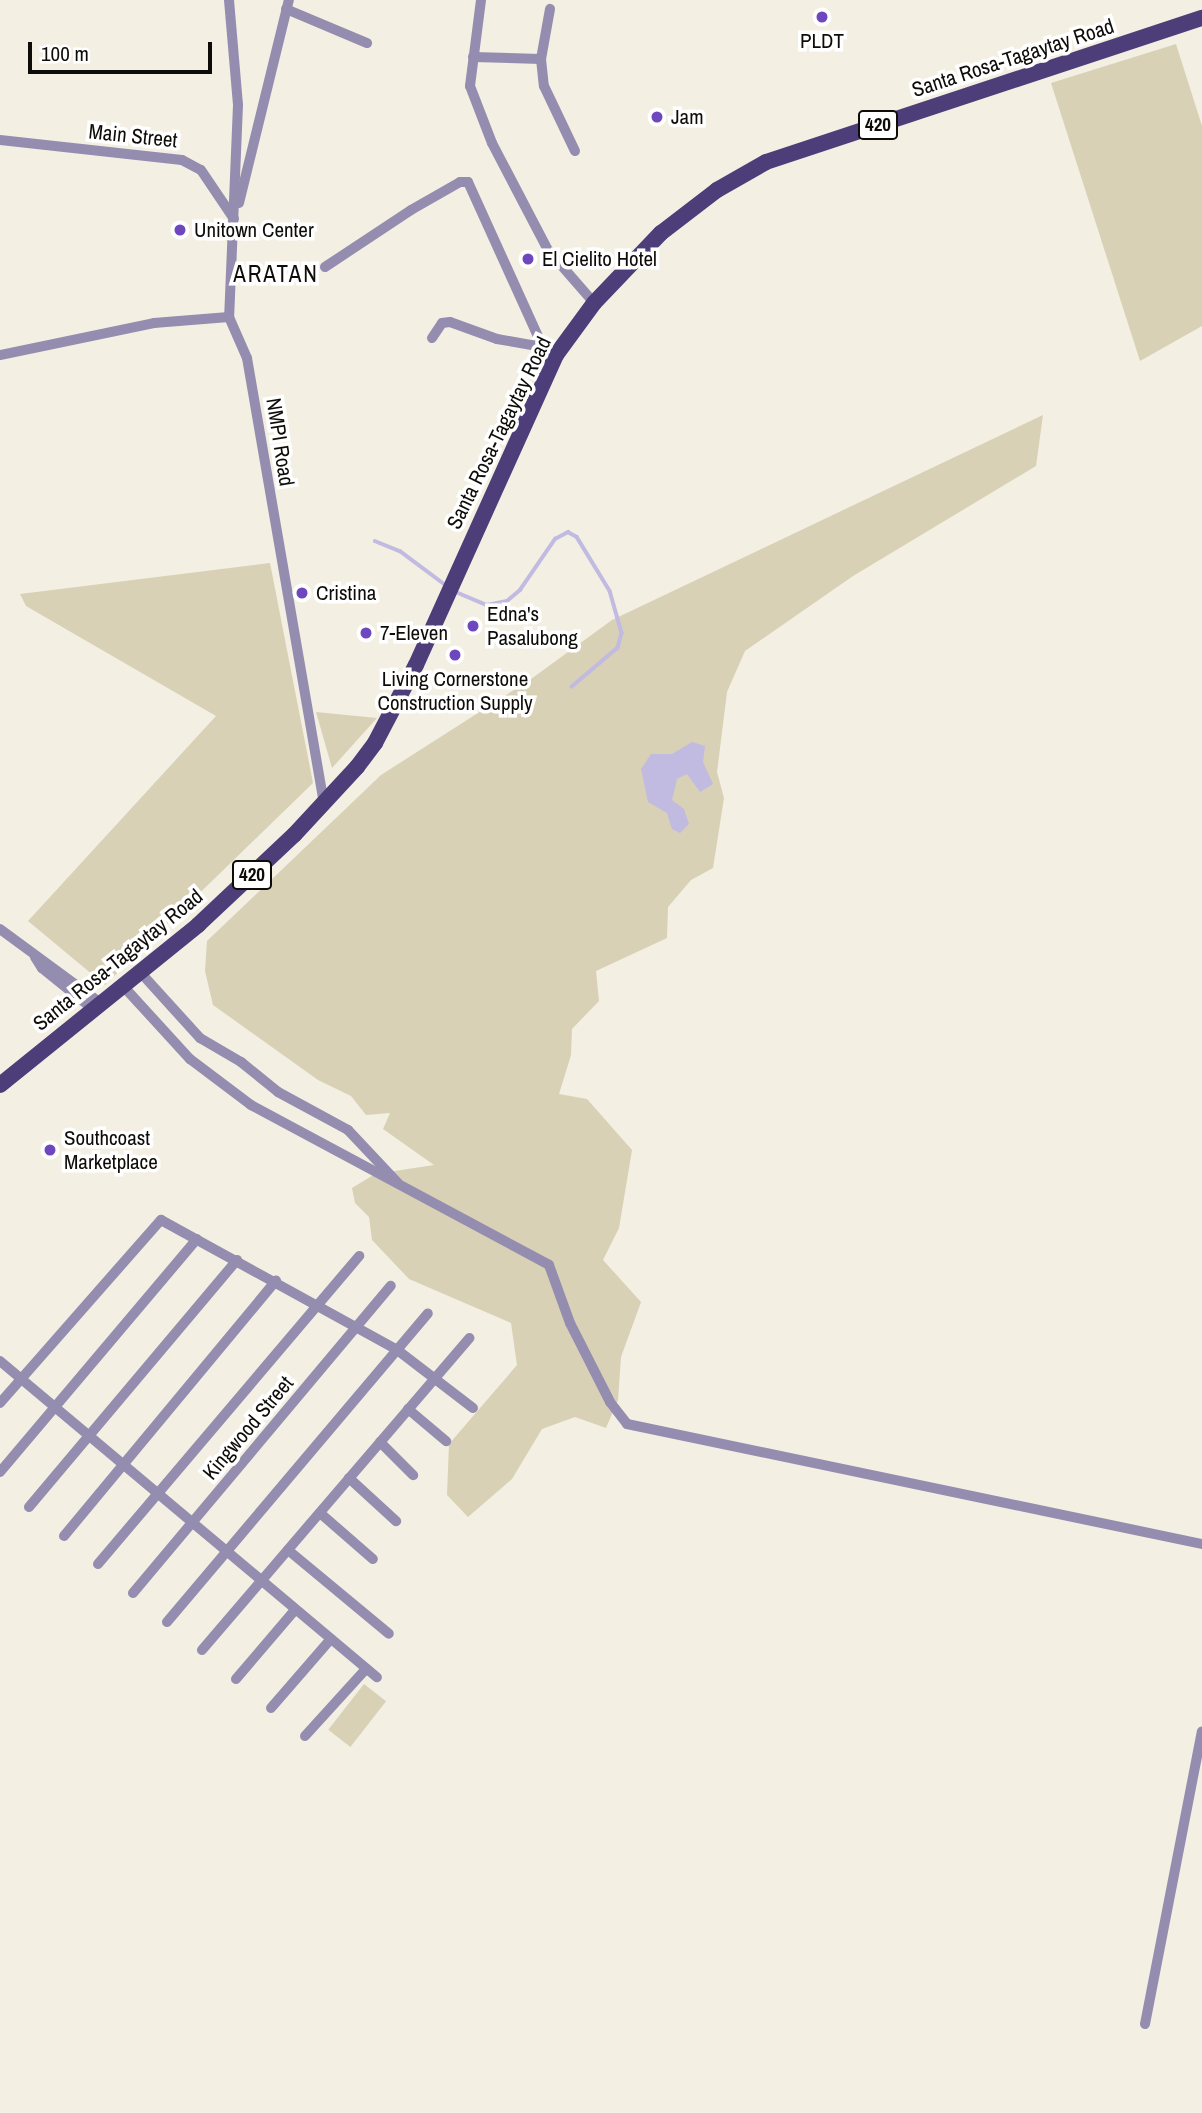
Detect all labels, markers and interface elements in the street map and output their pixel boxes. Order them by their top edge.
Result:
marker: PLDT [814,9,830,25]
street label: Santa Rosa-Tagaytay Road [909,13,1117,103]
scale bar [32,28,215,72]
place label: PLDT [800,28,844,54]
text: 100 m [41,39,89,68]
place label: Jam [671,104,704,130]
marker: Jam [649,109,665,125]
road number: 420 [857,110,899,140]
street label: Main Street [87,119,179,153]
place label: Unitown Center [194,217,314,243]
marker: Unitown Center [172,222,188,238]
place label: El Cielito Hotel [542,246,657,272]
marker: El Cielito Hotel [520,251,536,267]
district label: ARATAN [234,260,318,288]
street label: Santa Rosa-Tagaytay Road [441,333,557,533]
street label: NMPI Road [261,396,299,488]
place label: Cristina [316,580,376,606]
marker: Cristina [294,585,310,601]
place label: Edna's Pasalubong [487,601,578,651]
marker: Edna's Pasalubong [465,618,481,634]
place label: 7-Eleven [380,620,448,646]
marker: 7-Eleven [358,625,374,641]
marker: Living Cornerstone Construction Supply [447,647,463,663]
place label: Living Cornerstone Construction Supply [377,666,533,716]
road number: 420 [231,860,273,890]
street label: Santa Rosa-Tagaytay Road [28,884,208,1036]
place label: Southcoast Marketplace [64,1125,158,1175]
marker: Southcoast Marketplace [42,1142,58,1158]
street label: Kingwood Street [197,1371,299,1485]

